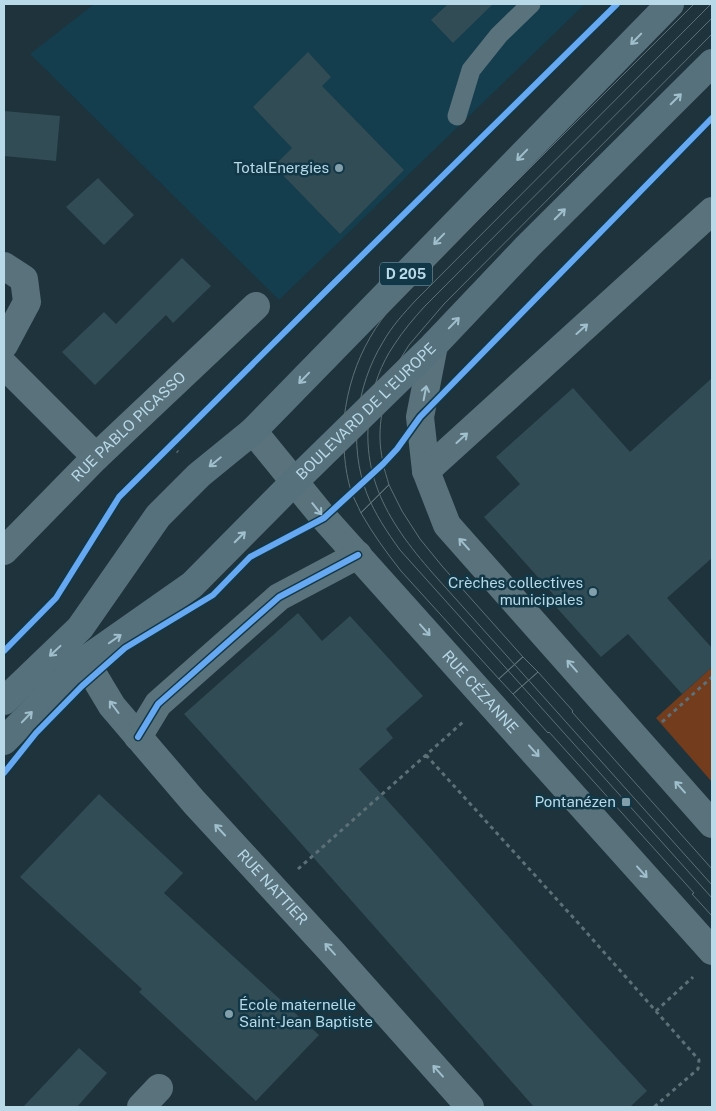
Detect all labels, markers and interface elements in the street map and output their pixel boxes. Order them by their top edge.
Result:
one-way arrow [630,32,642,44]
one-way arrow [669,94,681,106]
one-way arrow [516,148,528,161]
place label: TotalEnergies [233,159,329,176]
marker: TotalEnergies [333,162,345,174]
one-way arrow [554,208,567,220]
one-way arrow [433,233,445,246]
road number: D 205 [380,262,432,286]
one-way arrow [448,317,460,330]
one-way arrow [576,323,589,335]
street label: BOULEVARD DE L'EUROPE [293,339,439,483]
street label: RUE PABLO PICASSO [68,368,189,485]
one-way arrow [298,372,310,384]
one-way arrow [420,385,430,401]
one-way arrow [456,432,468,444]
one-way arrow [209,456,222,467]
one-way arrow [312,502,323,515]
one-way arrow [234,530,246,543]
one-way arrow [458,538,470,551]
place label: Crèches collectives municipales [448,574,583,608]
marker: Crèches collectives municipales [587,586,599,598]
one-way arrow [419,624,431,637]
one-way arrow [108,634,121,645]
one-way arrow [48,645,61,657]
street label: RUE CÉZANNE [439,647,522,737]
one-way arrow [566,659,578,672]
one-way arrow [108,701,119,714]
one-way arrow [21,711,33,723]
one-way arrow [528,745,539,758]
one-way arrow [674,781,686,794]
place label: Pontanézen [534,793,616,810]
marker: Pontanézen [620,796,632,808]
one-way arrow [214,823,225,836]
street label: RUE NATTIER [234,846,311,928]
one-way arrow [636,866,648,879]
one-way arrow [324,943,336,956]
place label: École maternelle Saint-Jean Baptiste [239,996,373,1030]
marker: École maternelle Saint-Jean Baptiste [223,1008,235,1020]
one-way arrow [432,1064,444,1077]

